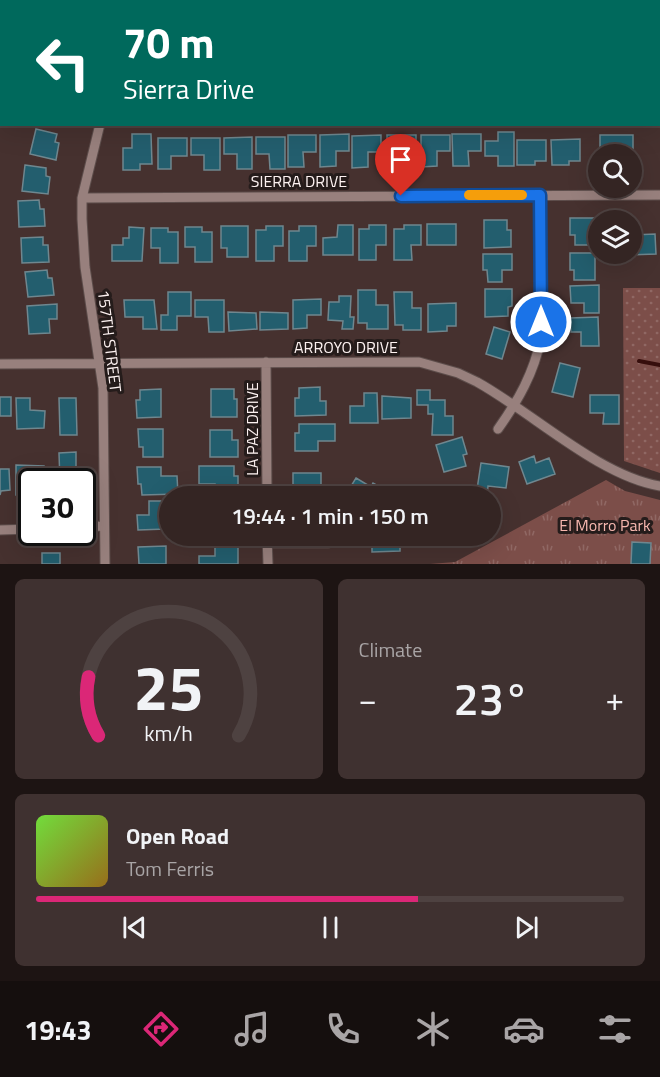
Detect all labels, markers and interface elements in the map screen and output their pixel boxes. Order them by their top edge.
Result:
text: 70 m [123,10,215,74]
icon: left [24,24,102,102]
text: Sierra Drive [123,68,254,109]
pin [375,134,426,196]
icon: arrive [384,143,417,176]
map controls [588,144,642,264]
button: search [588,144,642,198]
street label: SIERRA DRIVE [251,169,347,193]
button: layers [588,210,642,264]
street label: 157TH STREET [92,289,128,394]
position arrow [509,290,573,354]
street label: ARROYO DRIVE [294,335,398,359]
street label: LA PAZ DRIVE [240,382,264,476]
speed limit sign: 30 [18,468,96,546]
text: 19:44 · 1 min · 150 m [231,499,429,533]
park label: El Morro Park [559,513,651,537]
text: Climate [359,634,422,665]
text: 25 [134,639,204,734]
text: 23° [453,664,529,732]
text: − [359,674,377,724]
text: + [606,674,624,724]
text: km/h [144,717,193,749]
text: Open Road [126,819,229,853]
text: Tom Ferris [126,853,214,884]
icon: previous [118,911,151,944]
icon: pause [314,911,347,944]
icon: next [510,911,543,944]
icon: directions [140,1008,182,1050]
icon: music [231,1008,273,1050]
icon: phone [322,1008,364,1050]
icon: climate [412,1008,454,1050]
icon: car [503,1008,545,1050]
icon: filters [594,1008,636,1050]
text: 19:43 [24,1009,92,1050]

